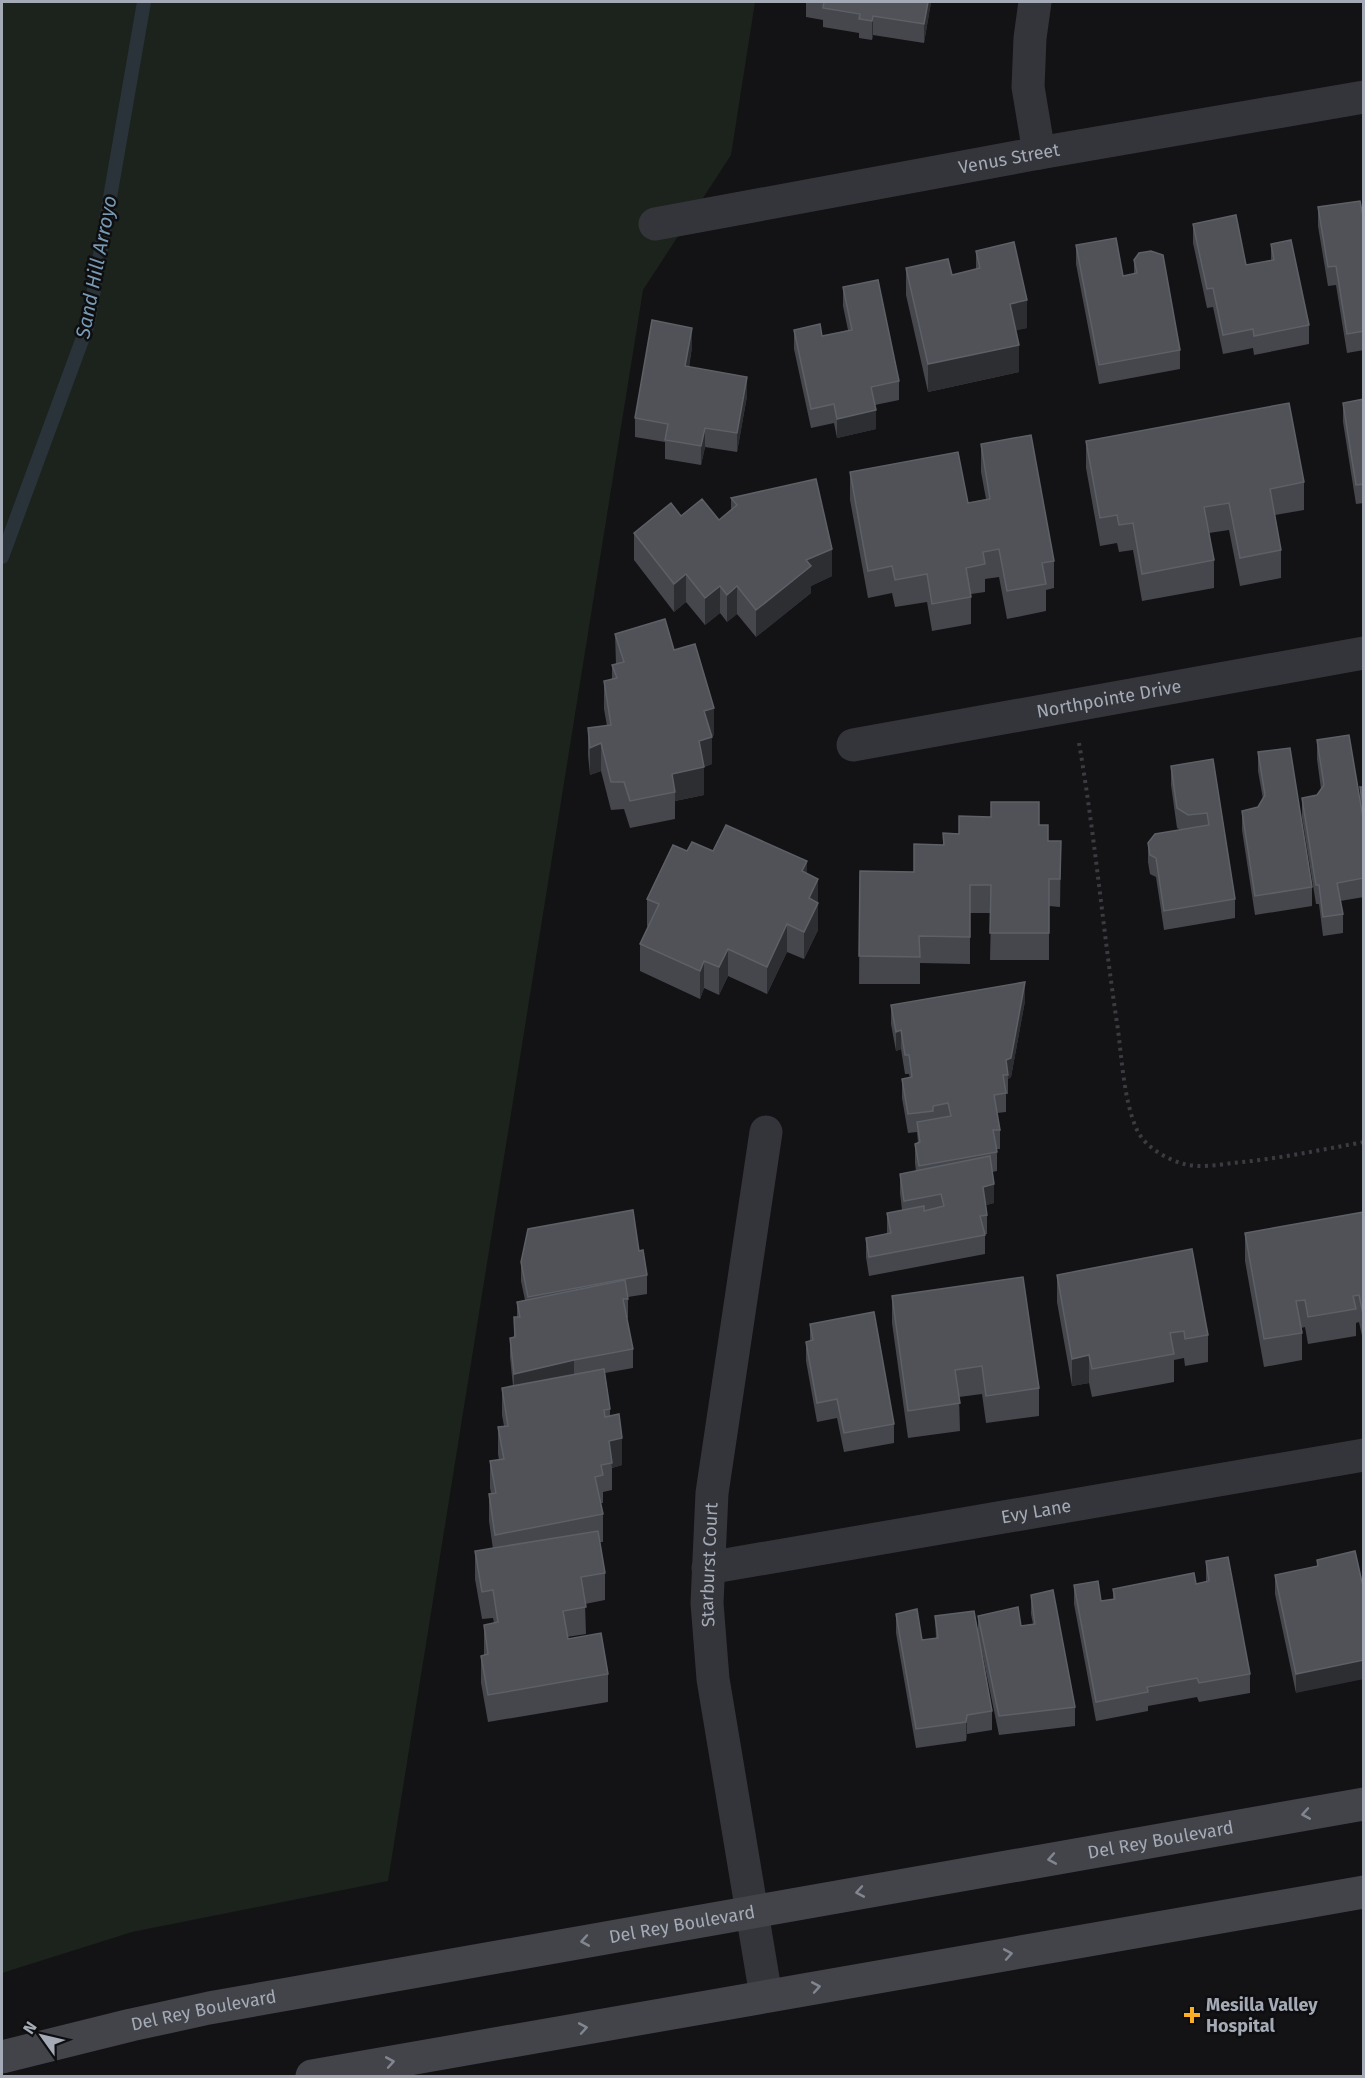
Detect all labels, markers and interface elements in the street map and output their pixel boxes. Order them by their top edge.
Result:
street label: Venus Street [957,139,1062,179]
water label: Sand Hill Arroyo [70,193,122,341]
street label: Northpointe Drive [1035,675,1183,723]
street label: Evy Lane [999,1495,1073,1528]
street label: Starburst Court [696,1501,723,1628]
one-way arrow [1301,1807,1311,1820]
street label: Del Rey Boulevard [1086,1816,1235,1864]
one-way arrow [1047,1853,1057,1865]
one-way arrow [855,1886,864,1898]
street label: Del Rey Boulevard [607,1901,757,1948]
one-way arrow [580,1934,590,1947]
one-way arrow [1003,1948,1013,1961]
one-way arrow [811,1981,821,1994]
street label: Del Rey Boulevard [129,1985,278,2036]
place label: Mesilla Valley Hospital [1206,1994,1318,2037]
north arrow [12,2006,72,2066]
marker: Mesilla Valley Hospital [1183,2006,1201,2024]
text: N [19,2018,41,2038]
one-way arrow [578,2023,587,2035]
one-way arrow [385,2056,395,2069]

